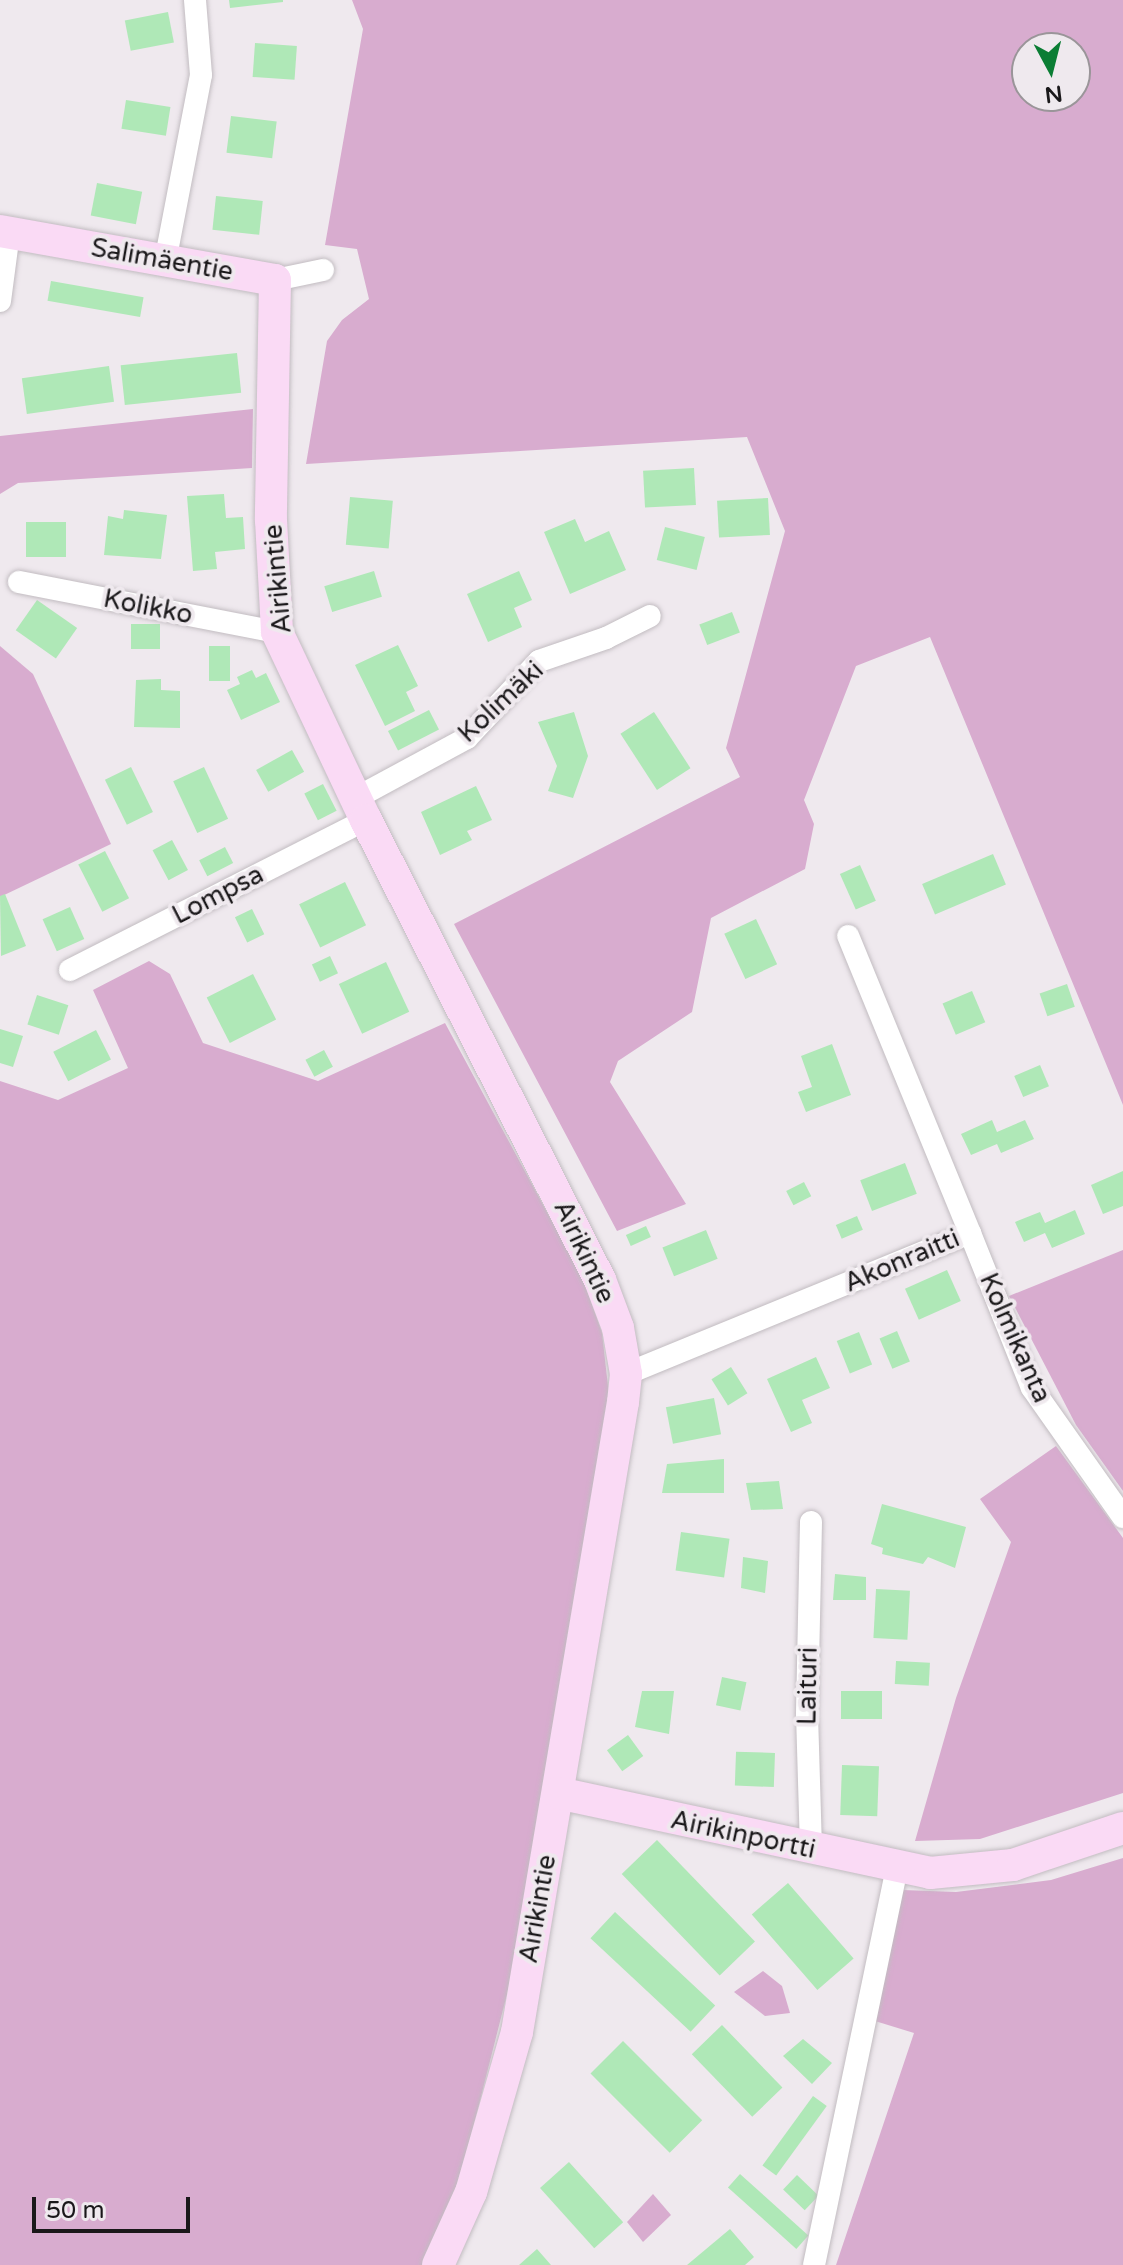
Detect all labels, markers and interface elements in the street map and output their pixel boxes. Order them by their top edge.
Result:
north arrow [1011,32,1091,112]
text: N [1043,80,1064,108]
street label: Salimäentie [89,232,235,288]
street label: Airikintie [258,523,298,635]
street label: Kolikko [101,583,195,631]
street label: Kolimäki [452,655,550,749]
street label: Lompsa [167,859,269,931]
street label: Airikintie [547,1196,621,1308]
street label: Akonraitti [840,1223,964,1299]
street label: Kolmikanta [973,1268,1057,1408]
street label: Laituri [792,1647,824,1725]
street label: Airikinportti [668,1804,818,1866]
street label: Airikintie [513,1852,563,1966]
scale bar [36,2181,194,2231]
text: 50 m [46,2196,104,2225]

